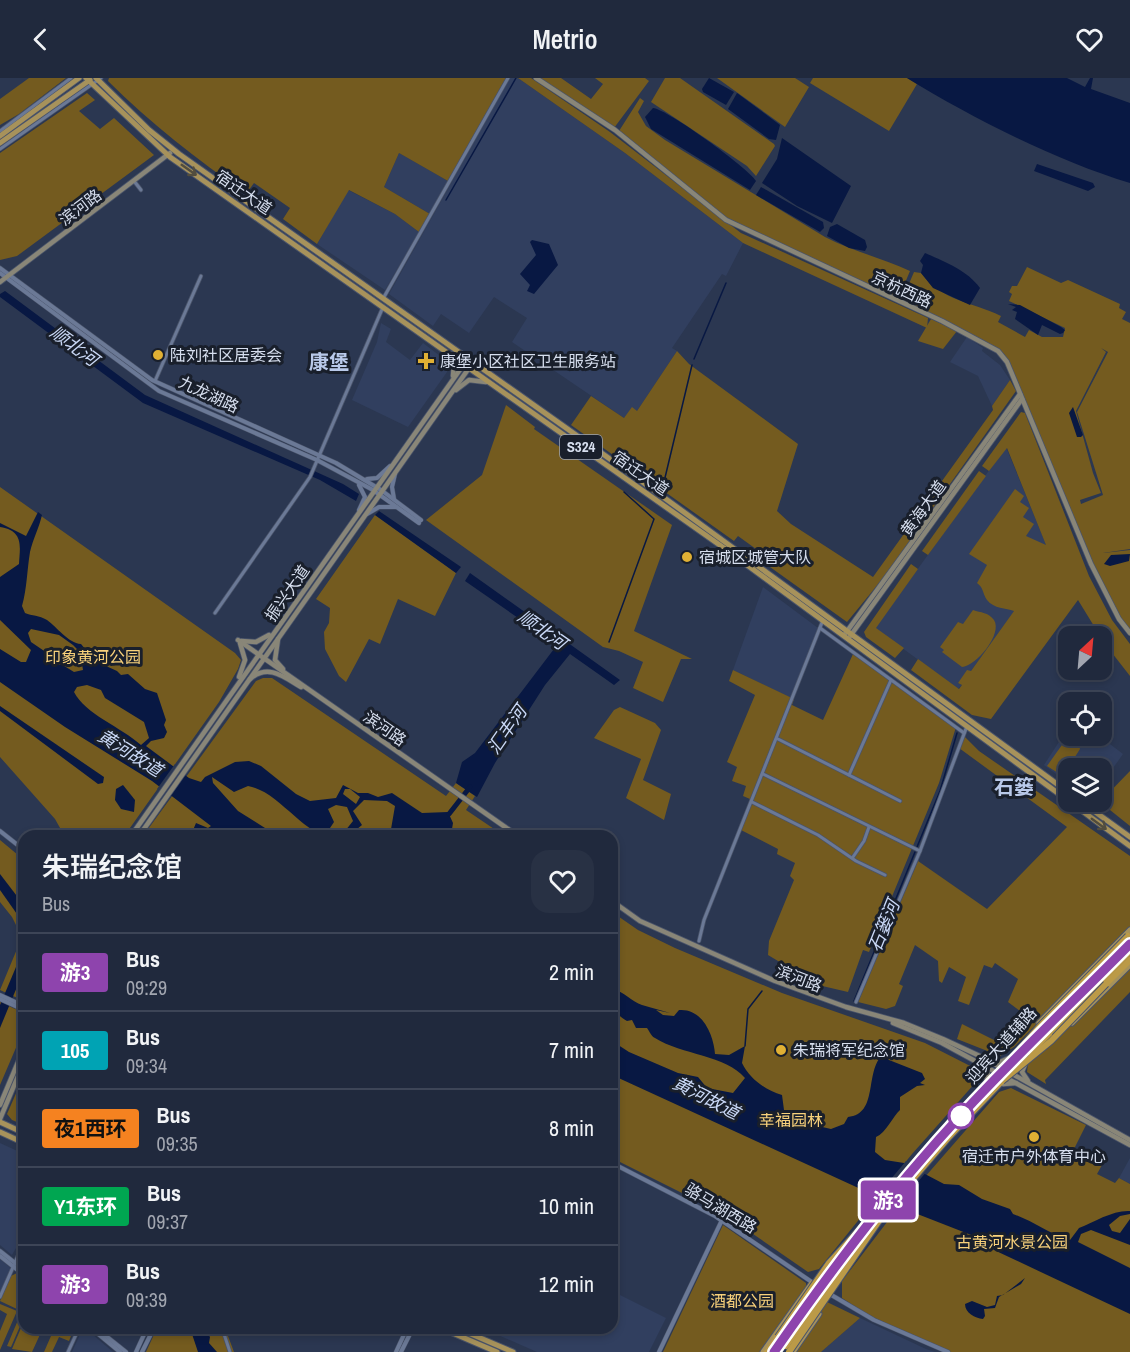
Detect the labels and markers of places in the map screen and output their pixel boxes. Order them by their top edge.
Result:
place label: 陆刘社区居委会 [170,344,282,366]
marker: 陆刘社区居委会 [151,348,165,362]
place label: 康堡小区社区卫生服务站 [440,350,616,372]
marker: 康堡小区社区卫生服务站 [417,352,435,370]
place label: 宿城区城管大队 [699,546,811,568]
marker: 宿城区城管大队 [680,550,694,564]
place label: 朱瑞将军纪念馆 [793,1039,905,1061]
marker: 朱瑞将军纪念馆 [774,1043,788,1057]
unlabelled marker [948,1103,974,1129]
marker: 宿迁市户外体育中心 [1027,1130,1041,1144]
place label: 宿迁市户外体育中心 [962,1145,1106,1167]

